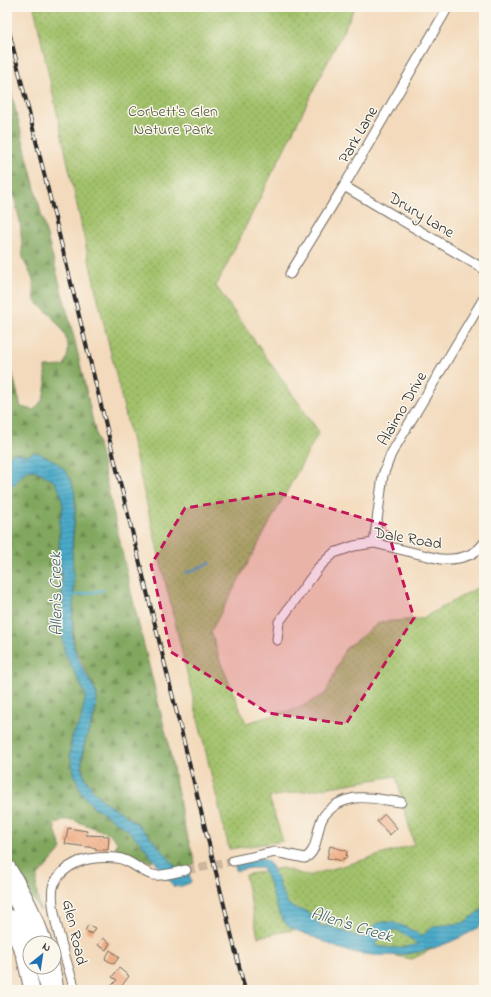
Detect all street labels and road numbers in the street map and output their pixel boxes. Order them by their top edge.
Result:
street label: Park Lane [333,101,385,168]
street label: Drury Lane [383,186,459,245]
street label: Alaimo Drive [372,367,434,451]
street label: Dale Road [371,521,444,557]
street label: Glen Road [55,897,93,968]

